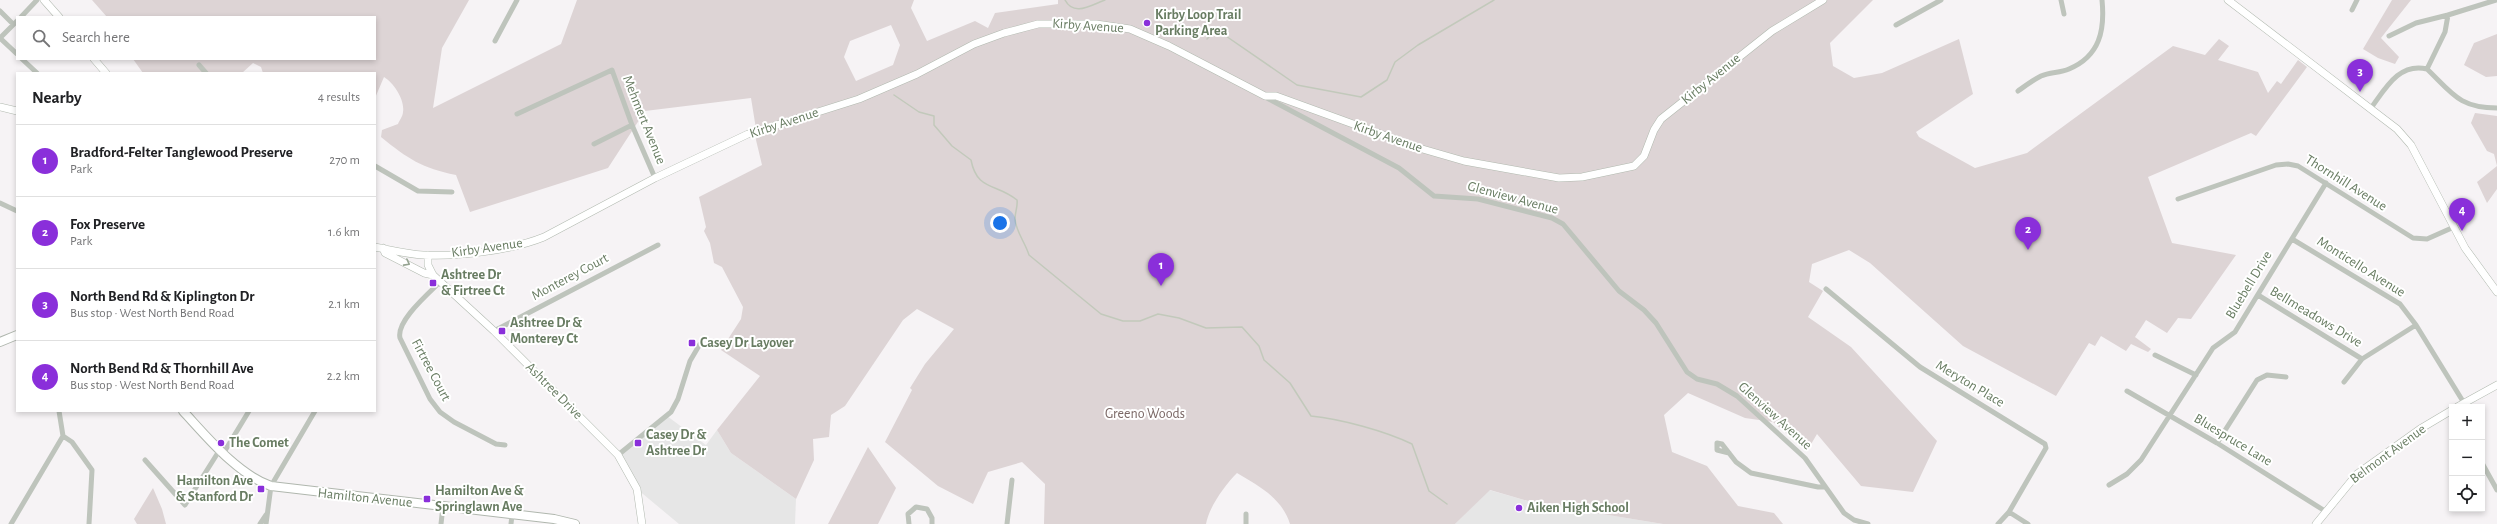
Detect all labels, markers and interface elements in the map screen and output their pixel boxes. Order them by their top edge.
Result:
place label: Kirby Loop Trail Parking Area [1155,8,1241,38]
search box [16,16,376,60]
street label: Kirby Avenue [1052,17,1124,35]
marker: Kirby Loop Trail Parking Area [1142,18,1152,28]
icon: search [30,27,52,49]
text: Search here [62,30,130,45]
street label: Kirby Avenue [1679,51,1743,107]
pin: 3 [2347,59,2373,92]
street label: Mehmert Avenue [620,74,668,166]
text: Nearby [32,89,82,106]
text: 4 results [318,91,360,104]
street label: Kirby Avenue [748,105,820,141]
street label: Kirby Avenue [1352,119,1424,155]
text: Bradford-Felter Tanglewood Preserve [70,145,293,160]
street label: Thornhill Avenue [2303,152,2389,214]
text: 1 [43,154,47,167]
text: 270 m [329,154,360,167]
text: Park [70,163,92,176]
street label: Glenview Avenue [1466,179,1560,217]
pin: 4 [2449,198,2475,231]
your location [990,213,1010,233]
text: Fox Preserve [70,217,145,232]
pin: 2 [2015,217,2041,250]
text: 2 [42,226,48,239]
text: 1.6 km [328,226,360,239]
street label: Monticello Avenue [2314,234,2408,300]
text: Park [70,235,92,248]
street label: Kirby Avenue [451,236,523,260]
street label: Bluebell Drive [2223,249,2275,321]
street label: Monterey Court [529,251,611,303]
pin: 1 [1148,253,1174,286]
one-way arrow [403,258,410,266]
place label: Ashtree Dr & Firtree Ct [441,268,505,298]
marker: Ashtree Dr & Firtree Ct [428,278,438,288]
street label: Bellmeadows Drive [2267,284,2365,350]
text: North Bend Rd & Kiplington Dr [70,289,254,304]
text: 3 [42,298,48,311]
text: 2.1 km [328,298,360,311]
text: Bus stop · West North Bend Road [70,307,234,320]
place label: Ashtree Dr & Monterey Ct [510,316,582,346]
marker: Ashtree Dr & Monterey Ct [497,326,507,336]
place label: Casey Dr Layover [700,336,794,350]
street label: Firtree Court [409,337,453,404]
marker: Casey Dr Layover [687,338,697,348]
street label: Meryton Place [1933,358,2007,410]
street label: Ashtree Drive [523,360,585,422]
text: North Bend Rd & Thornhill Ave [70,361,254,376]
text: 4 [42,370,48,383]
text: 2.2 km [327,370,360,383]
text: Bus stop · West North Bend Road [70,379,234,392]
street label: Glenview Avenue [1736,380,1814,452]
map controls [2449,404,2485,512]
button: + [2449,404,2485,440]
park label: Greeno Woods [1105,407,1185,421]
street label: Bluespruce Lane [2192,411,2274,469]
street label: Belmont Avenue [2347,422,2429,486]
place label: Casey Dr & Ashtree Dr [646,428,706,458]
place label: The Comet [229,436,289,450]
marker: The Comet [216,438,226,448]
marker: Casey Dr & Ashtree Dr [633,438,643,448]
button: − [2449,440,2485,476]
place label: Hamilton Ave & Stanford Dr [176,474,253,504]
button: locate [2449,476,2485,512]
marker: Hamilton Ave & Stanford Dr [256,484,266,494]
place label: Hamilton Ave & Springlawn Ave [435,484,524,514]
street label: Hamilton Avenue [317,486,413,510]
marker: Hamilton Ave & Springlawn Ave [422,494,432,504]
place label: Aiken High School [1527,501,1629,515]
marker: Aiken High School [1514,503,1524,513]

